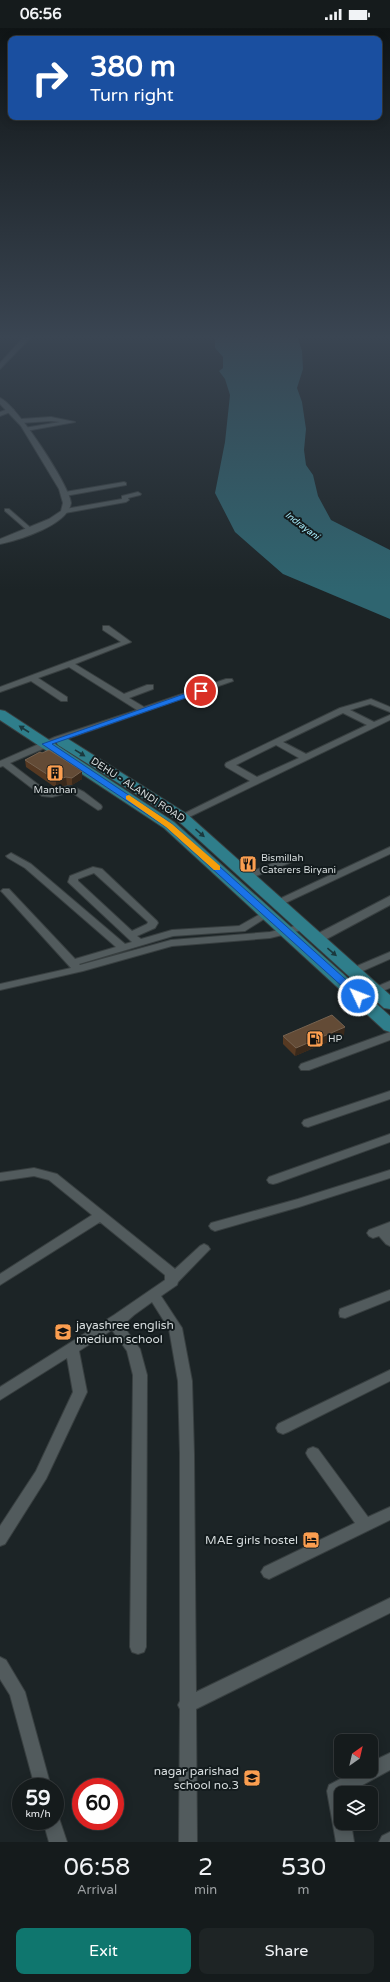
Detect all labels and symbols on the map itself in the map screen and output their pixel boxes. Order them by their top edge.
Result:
water label: Indrayani [283,510,323,543]
pin [184,674,218,708]
one-way arrow [18,726,30,733]
one-way arrow [74,749,86,756]
street label: DEHU - ALANDI ROAD [89,755,187,825]
building icon: Manthan [45,763,65,783]
place label: Manthan [34,784,76,796]
one-way arrow [194,828,205,837]
place label: Bismillah Caterers Biryani [261,852,336,876]
restaurant icon: Bismillah Caterers Biryani [238,854,258,874]
one-way arrow [327,948,338,957]
position arrow [337,975,379,1017]
fuel station icon: HP [305,1029,325,1049]
place label: HP [328,1033,343,1045]
place label: jayashree english medium school [75,1318,174,1346]
school or university icon: jayashree english medium school [53,1322,73,1342]
hotel icon: MAE girls hostel [301,1530,321,1550]
place label: MAE girls hostel [205,1533,298,1547]
north arrow [334,1734,378,1778]
place label: nagar parishad school no.3 [154,1764,239,1792]
school or university icon: nagar parishad school no.3 [242,1768,262,1788]
speed limit sign: 60 [72,1778,124,1830]

